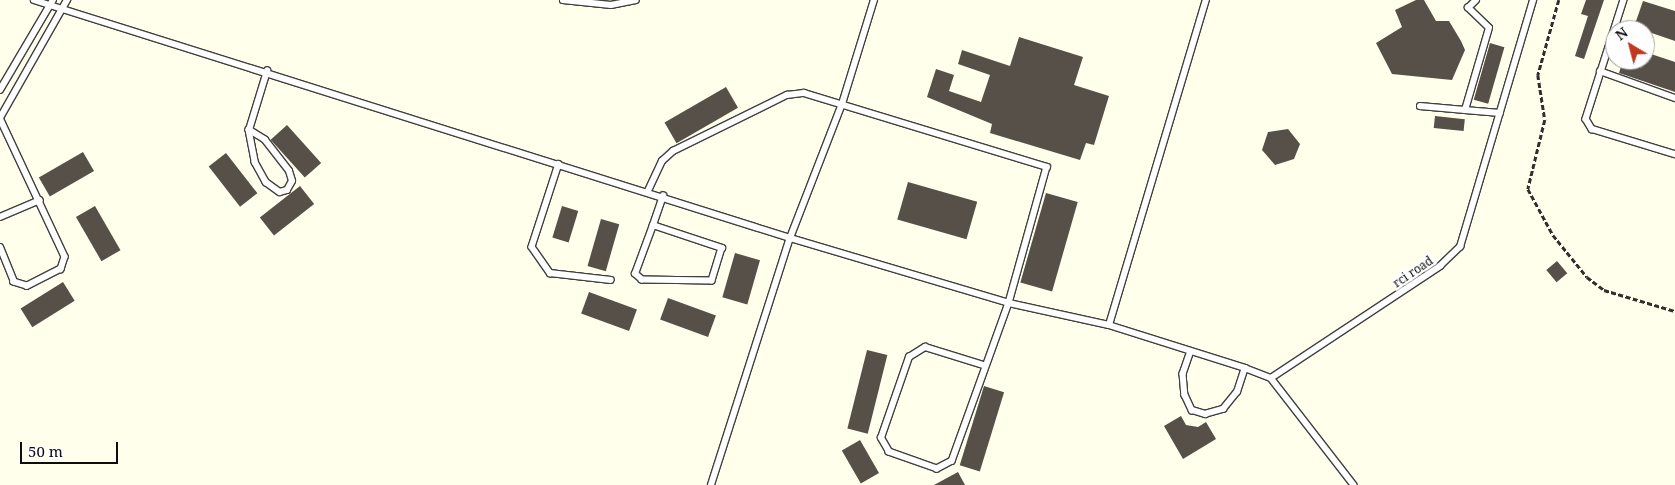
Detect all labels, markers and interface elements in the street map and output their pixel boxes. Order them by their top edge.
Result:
north arrow [1605,20,1655,70]
text: N [1611,23,1631,44]
street label: rci road [1390,253,1436,291]
scale bar [22,432,120,464]
text: 50 m [28,441,63,461]

